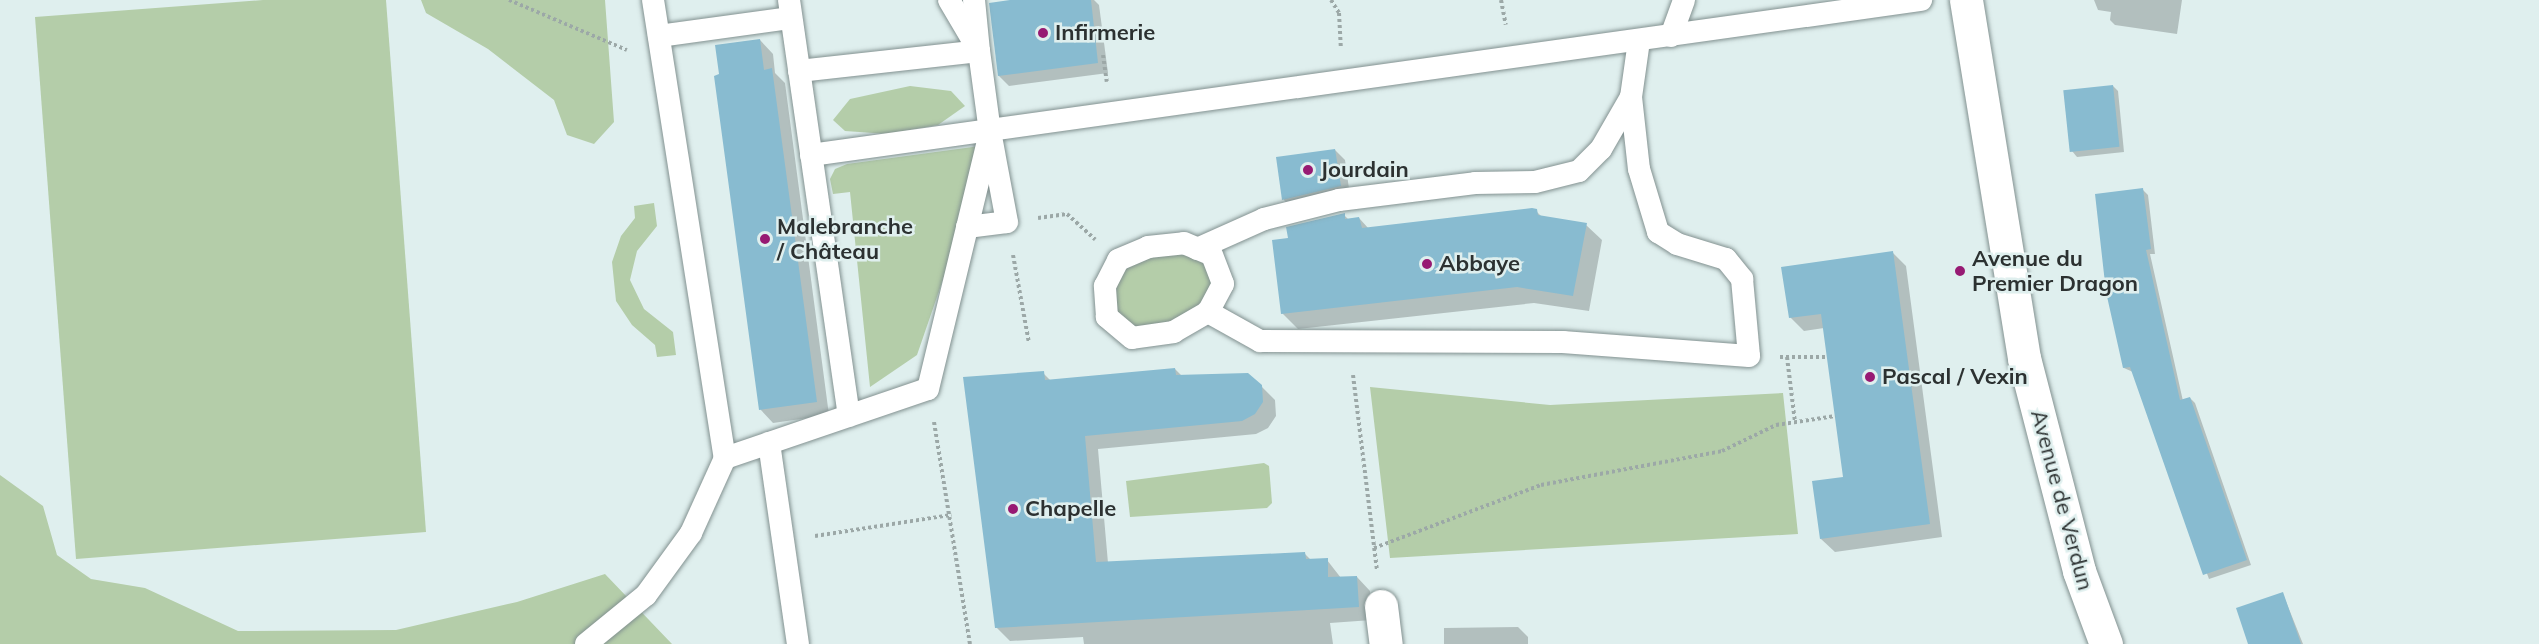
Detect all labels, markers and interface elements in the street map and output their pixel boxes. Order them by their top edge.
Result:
place label: Infirmerie [1055,20,1155,46]
marker: Infirmerie [1036,26,1050,40]
place label: Jourdain [1320,157,1409,183]
marker: Jourdain [1301,163,1315,177]
place label: Malebranche / Château [777,213,913,264]
marker: Malebranche / Château [758,232,772,246]
place label: Avenue du Premier Dragon [1972,245,2138,296]
place label: Abbaye [1439,251,1520,277]
marker: Abbaye [1420,257,1434,271]
marker: Avenue du Premier Dragon [1953,264,1967,278]
place label: Pascal / Vexin [1882,364,2028,390]
marker: Pascal / Vexin [1863,370,1877,384]
street label: Avenue de Verdun [2025,407,2099,593]
place label: Chapelle [1025,496,1116,522]
marker: Chapelle [1006,502,1020,516]

